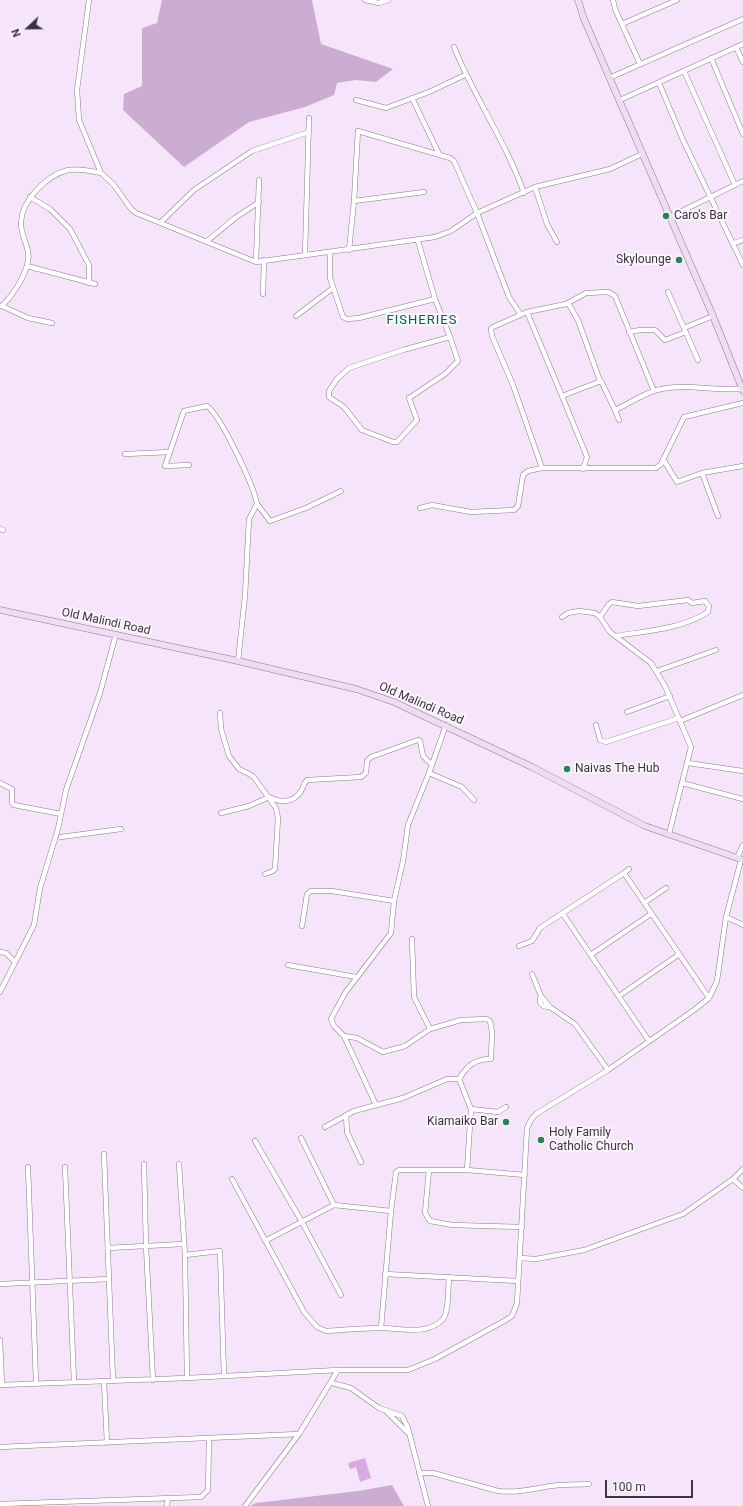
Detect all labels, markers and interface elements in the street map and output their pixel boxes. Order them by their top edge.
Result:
north arrow [8,8,48,48]
text: N [9,27,24,39]
place label: Caro's Bar [674,209,727,223]
marker: Caro's Bar [661,211,671,221]
place label: Skylounge [616,253,671,267]
marker: Skylounge [674,255,684,265]
district label: FISHERIES [387,313,457,329]
street label: Old Malindi Road [60,606,152,638]
street label: Old Malindi Road [376,680,466,728]
place label: Naivas The Hub [575,762,659,776]
marker: Naivas The Hub [562,764,572,774]
place label: Kiamaiko Bar [427,1115,498,1129]
marker: Kiamaiko Bar [501,1117,511,1127]
place label: Holy Family Catholic Church [549,1126,634,1154]
marker: Holy Family Catholic Church [536,1135,546,1145]
scale bar [607,1472,695,1498]
text: 100 m [612,1480,646,1494]

